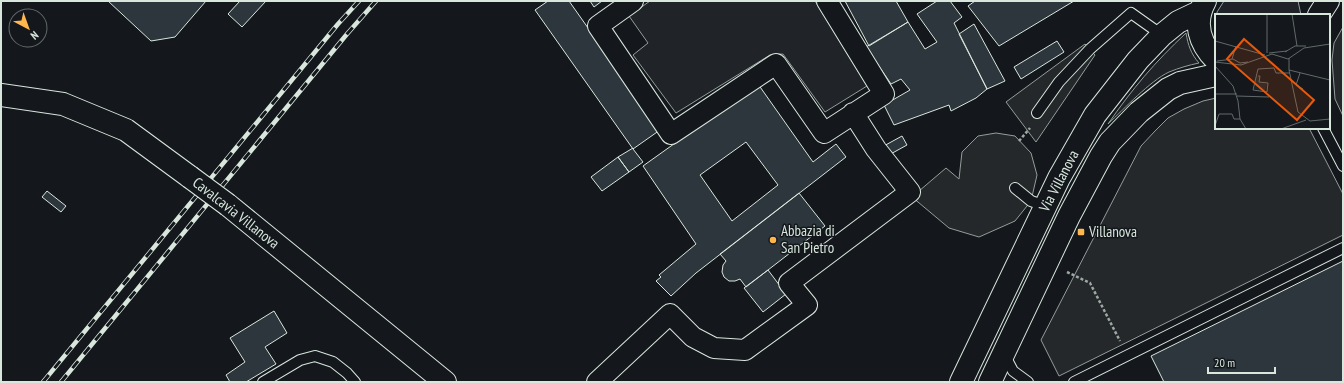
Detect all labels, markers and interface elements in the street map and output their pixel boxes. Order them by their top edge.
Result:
north arrow [8,8,48,48]
inset map [1215,14,1330,129]
text: N [28,28,41,43]
street label: Via Villanova [1034,147,1083,216]
street label: Cavalcavia Villanova [189,173,284,252]
place label: Abbazia di San Pietro [781,221,835,257]
place label: Villanova [1088,222,1137,241]
marker: Villanova [1076,227,1086,237]
marker: Abbazia di San Pietro [768,235,778,245]
scale bar [1208,349,1275,375]
text: 20 m [1214,355,1235,370]

